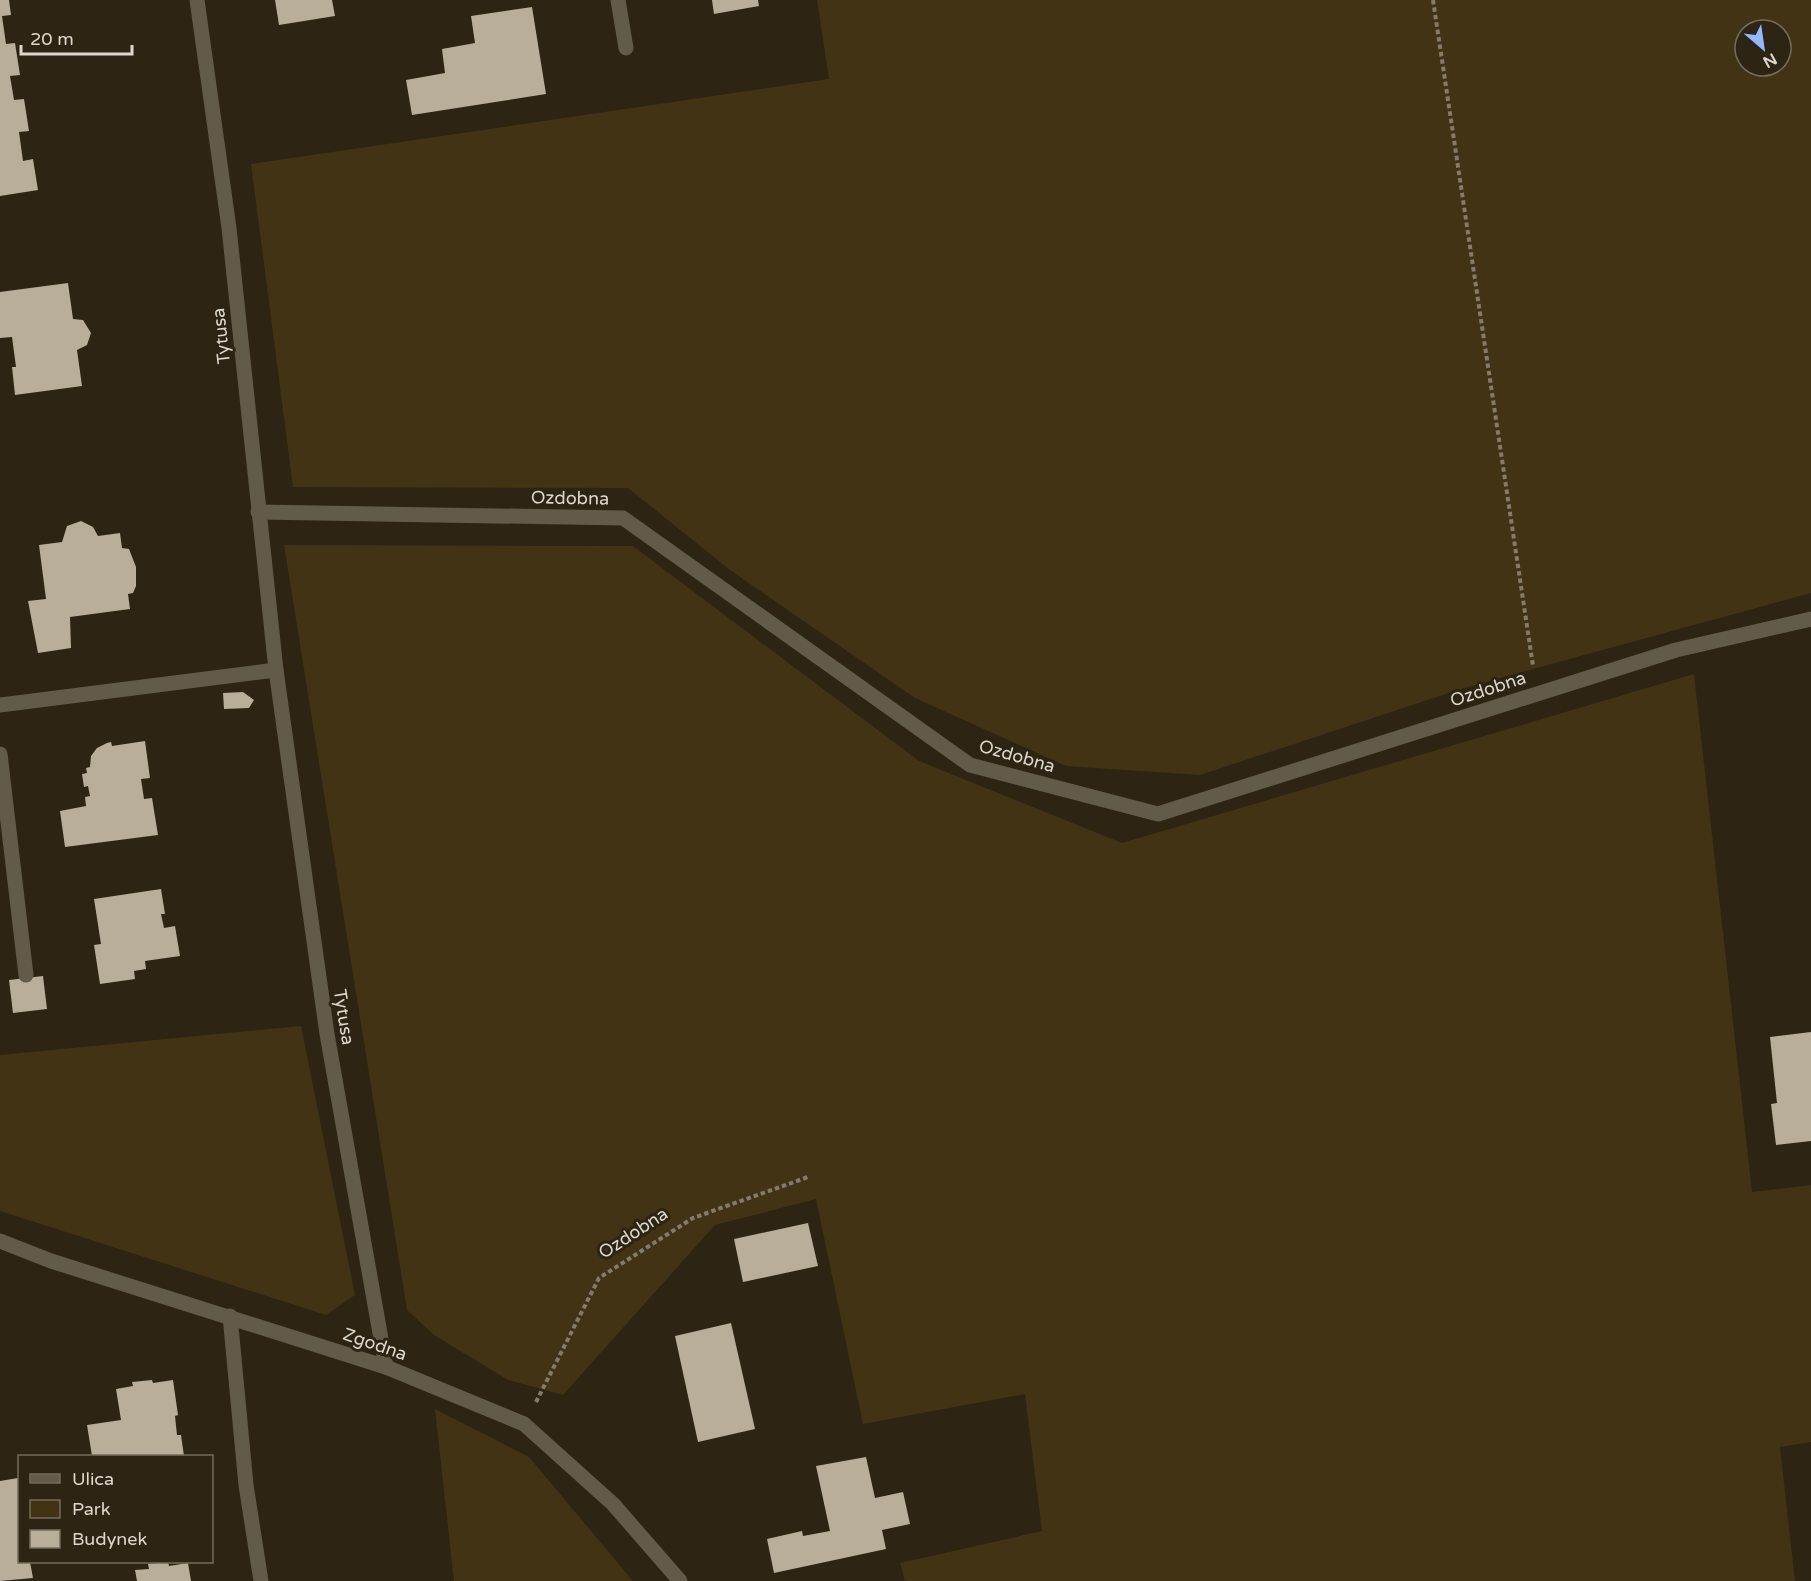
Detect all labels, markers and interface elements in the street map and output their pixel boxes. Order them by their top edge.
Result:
scale bar [21,18,132,56]
north arrow [1733,18,1793,78]
text: 20 m [30,28,74,50]
text: N [1759,48,1780,72]
street label: Tytusa [207,307,235,365]
street label: Ozdobna [531,486,609,510]
street label: Ozdobna [1447,666,1529,712]
street label: Ozdobna [976,735,1058,777]
street label: Tytusa [329,987,359,1047]
street label: Ozdobna [594,1202,672,1264]
street label: Zgodna [340,1323,410,1365]
legend [18,1455,213,1563]
text: Ulica [72,1468,114,1490]
text: Park [72,1498,111,1520]
text: Budynek [72,1528,147,1550]

